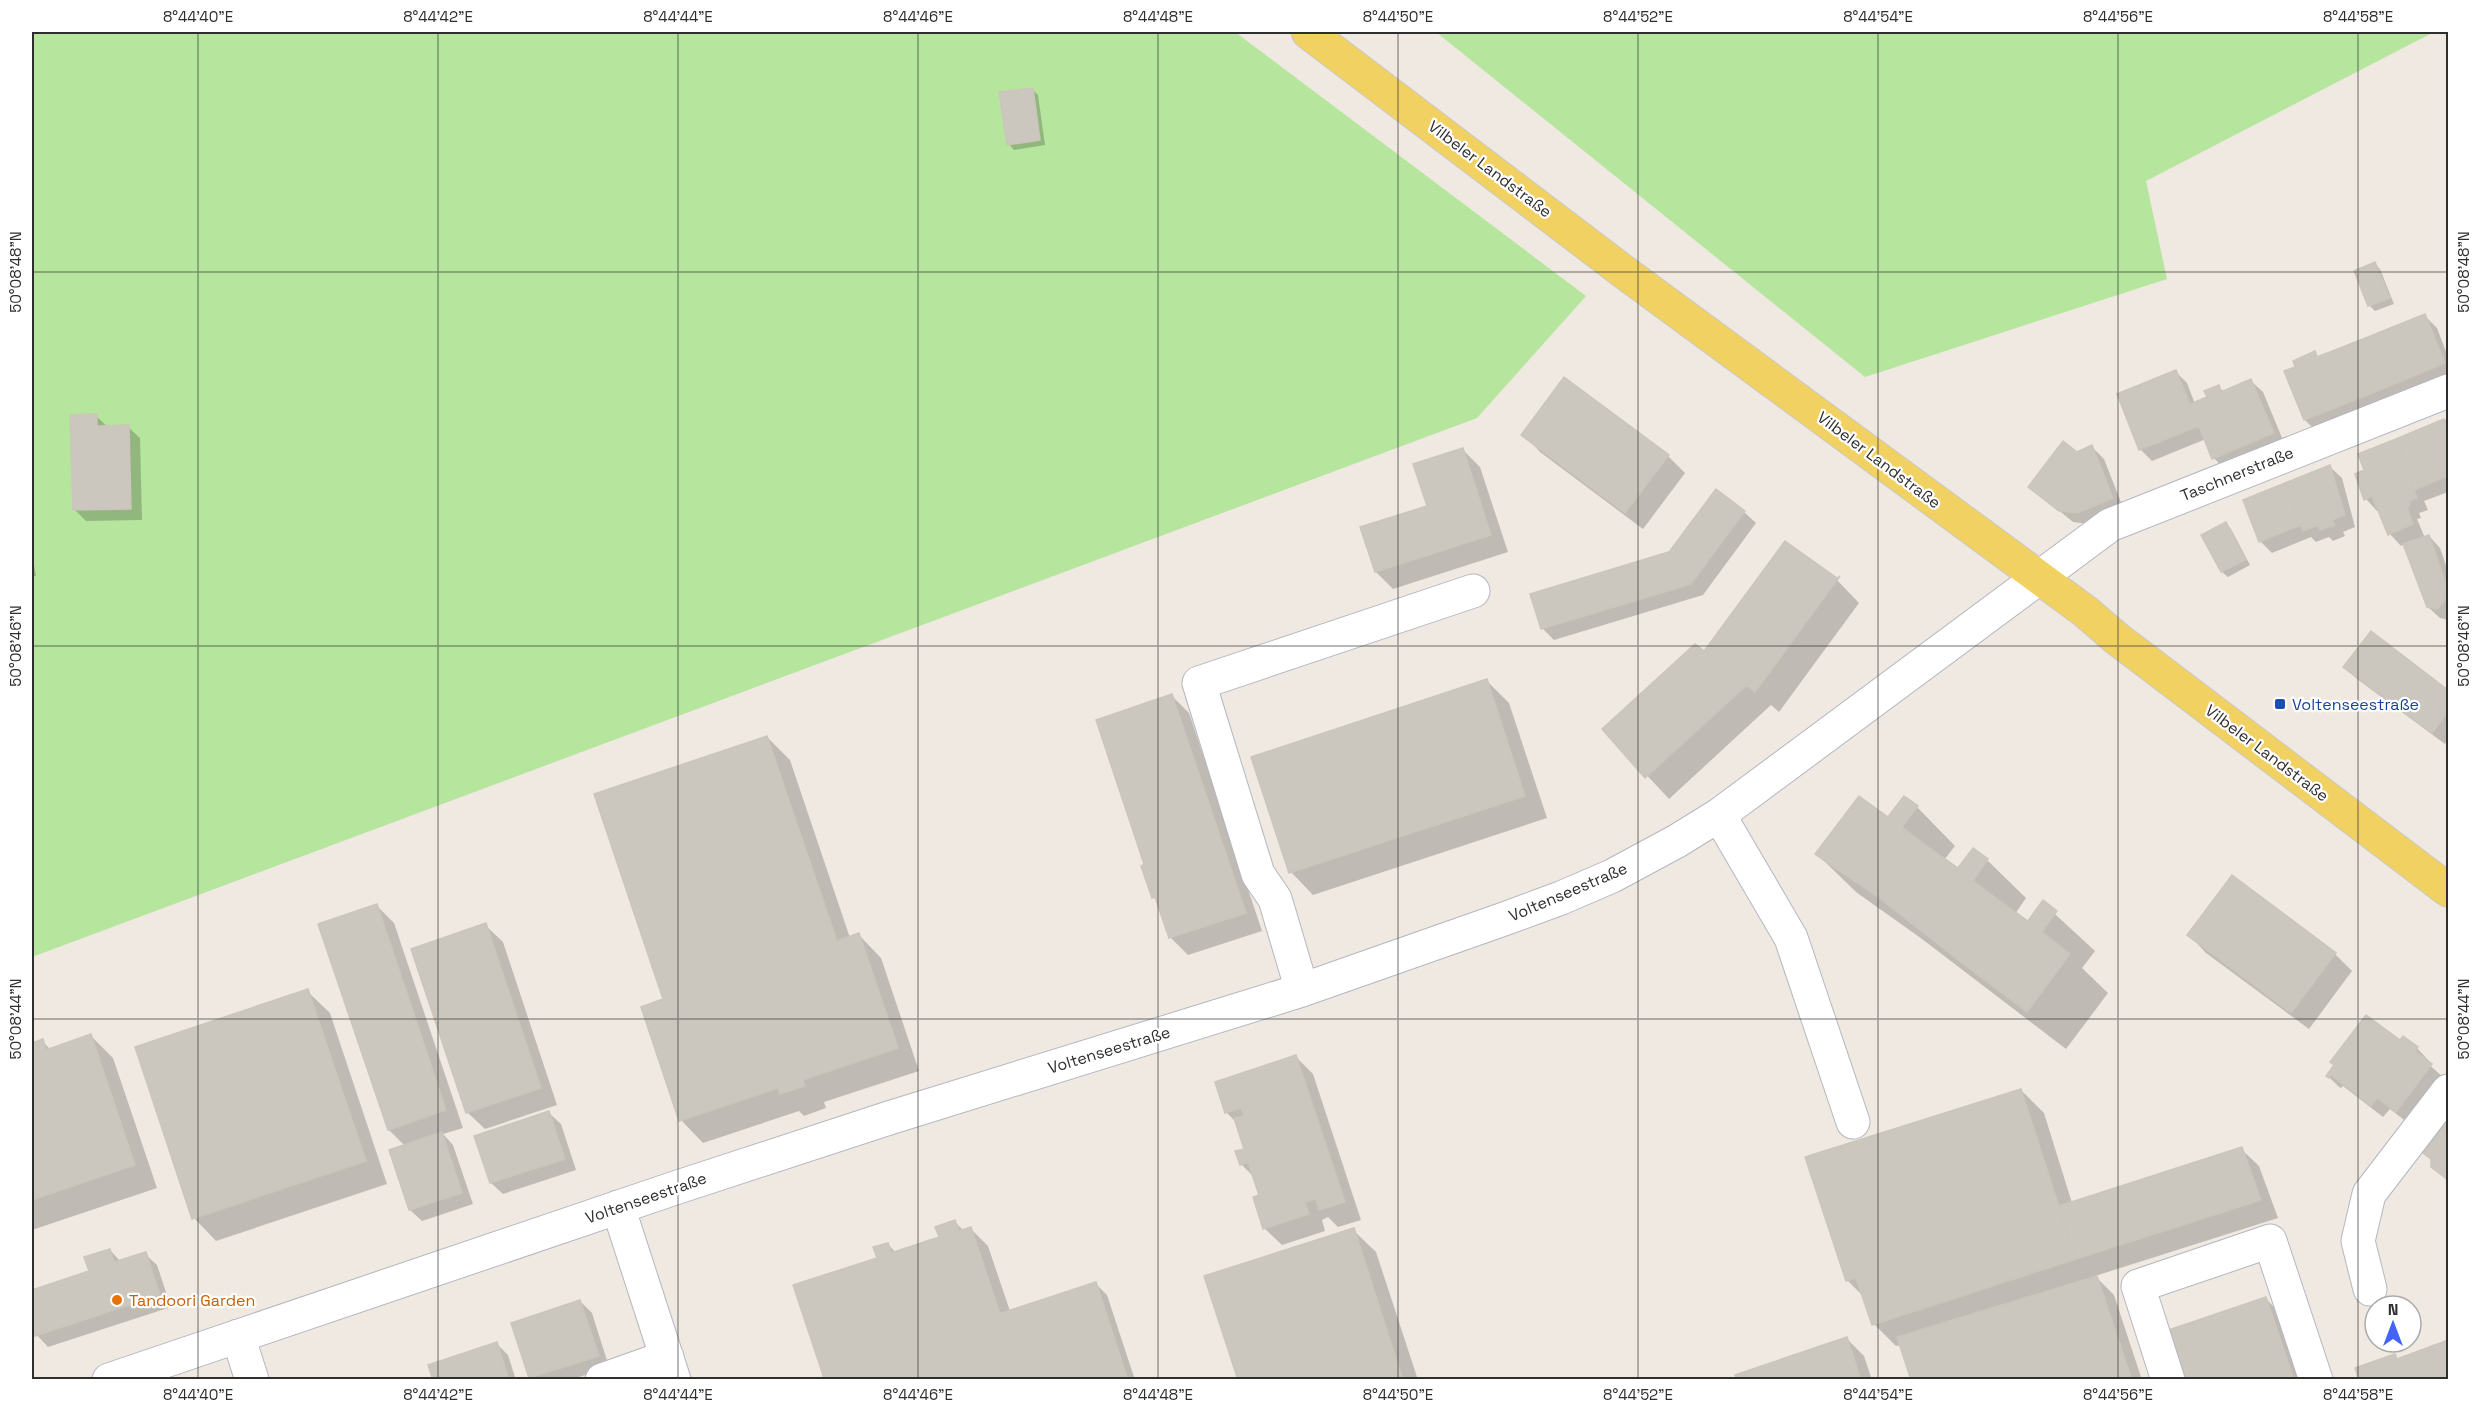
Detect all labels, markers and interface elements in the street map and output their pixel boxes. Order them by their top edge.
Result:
text: 8°44'40"E [163,7,233,26]
text: 8°44'42"E [403,7,473,26]
text: 8°44'44"E [643,7,713,26]
text: 8°44'46"E [883,7,953,26]
text: 8°44'48"E [1123,7,1193,26]
text: 8°44'50"E [1363,7,1433,26]
text: 8°44'52"E [1603,7,1673,26]
text: 8°44'54"E [1843,7,1913,26]
text: 8°44'56"E [2083,7,2153,26]
text: 8°44'58"E [2323,7,2393,26]
street label: Vilbeler Landstraße [1424,116,1556,222]
text: 50°08'48"N [6,231,25,313]
text: 50°08'48"N [2454,231,2473,313]
street label: Vilbeler Landstraße [1813,407,1945,513]
street label: Taschnerstraße [2177,442,2297,506]
text: 50°08'46"N [6,605,25,687]
text: 50°08'46"N [2454,605,2473,687]
place label: Voltenseestraße [2292,694,2419,715]
marker: Voltenseestraße [2273,697,2287,711]
street label: Vilbeler Landstraße [2201,700,2333,806]
street label: Voltenseestraße [1505,858,1631,926]
text: 50°08'44"N [6,979,25,1059]
text: 50°08'44"N [2454,979,2473,1059]
street label: Voltenseestraße [1045,1021,1173,1079]
street label: Voltenseestraße [583,1167,709,1229]
place label: Tandoori Garden [129,1290,255,1311]
marker: Tandoori Garden [110,1293,124,1307]
north arrow [2363,1294,2423,1354]
text: N [2388,1299,2398,1320]
text: 8°44'40"E [163,1385,233,1404]
text: 8°44'42"E [403,1385,473,1404]
text: 8°44'44"E [643,1385,713,1404]
text: 8°44'46"E [883,1385,953,1404]
text: 8°44'48"E [1123,1385,1193,1404]
text: 8°44'50"E [1363,1385,1433,1404]
text: 8°44'52"E [1603,1385,1673,1404]
text: 8°44'54"E [1843,1385,1913,1404]
text: 8°44'56"E [2083,1385,2153,1404]
text: 8°44'58"E [2323,1385,2393,1404]

